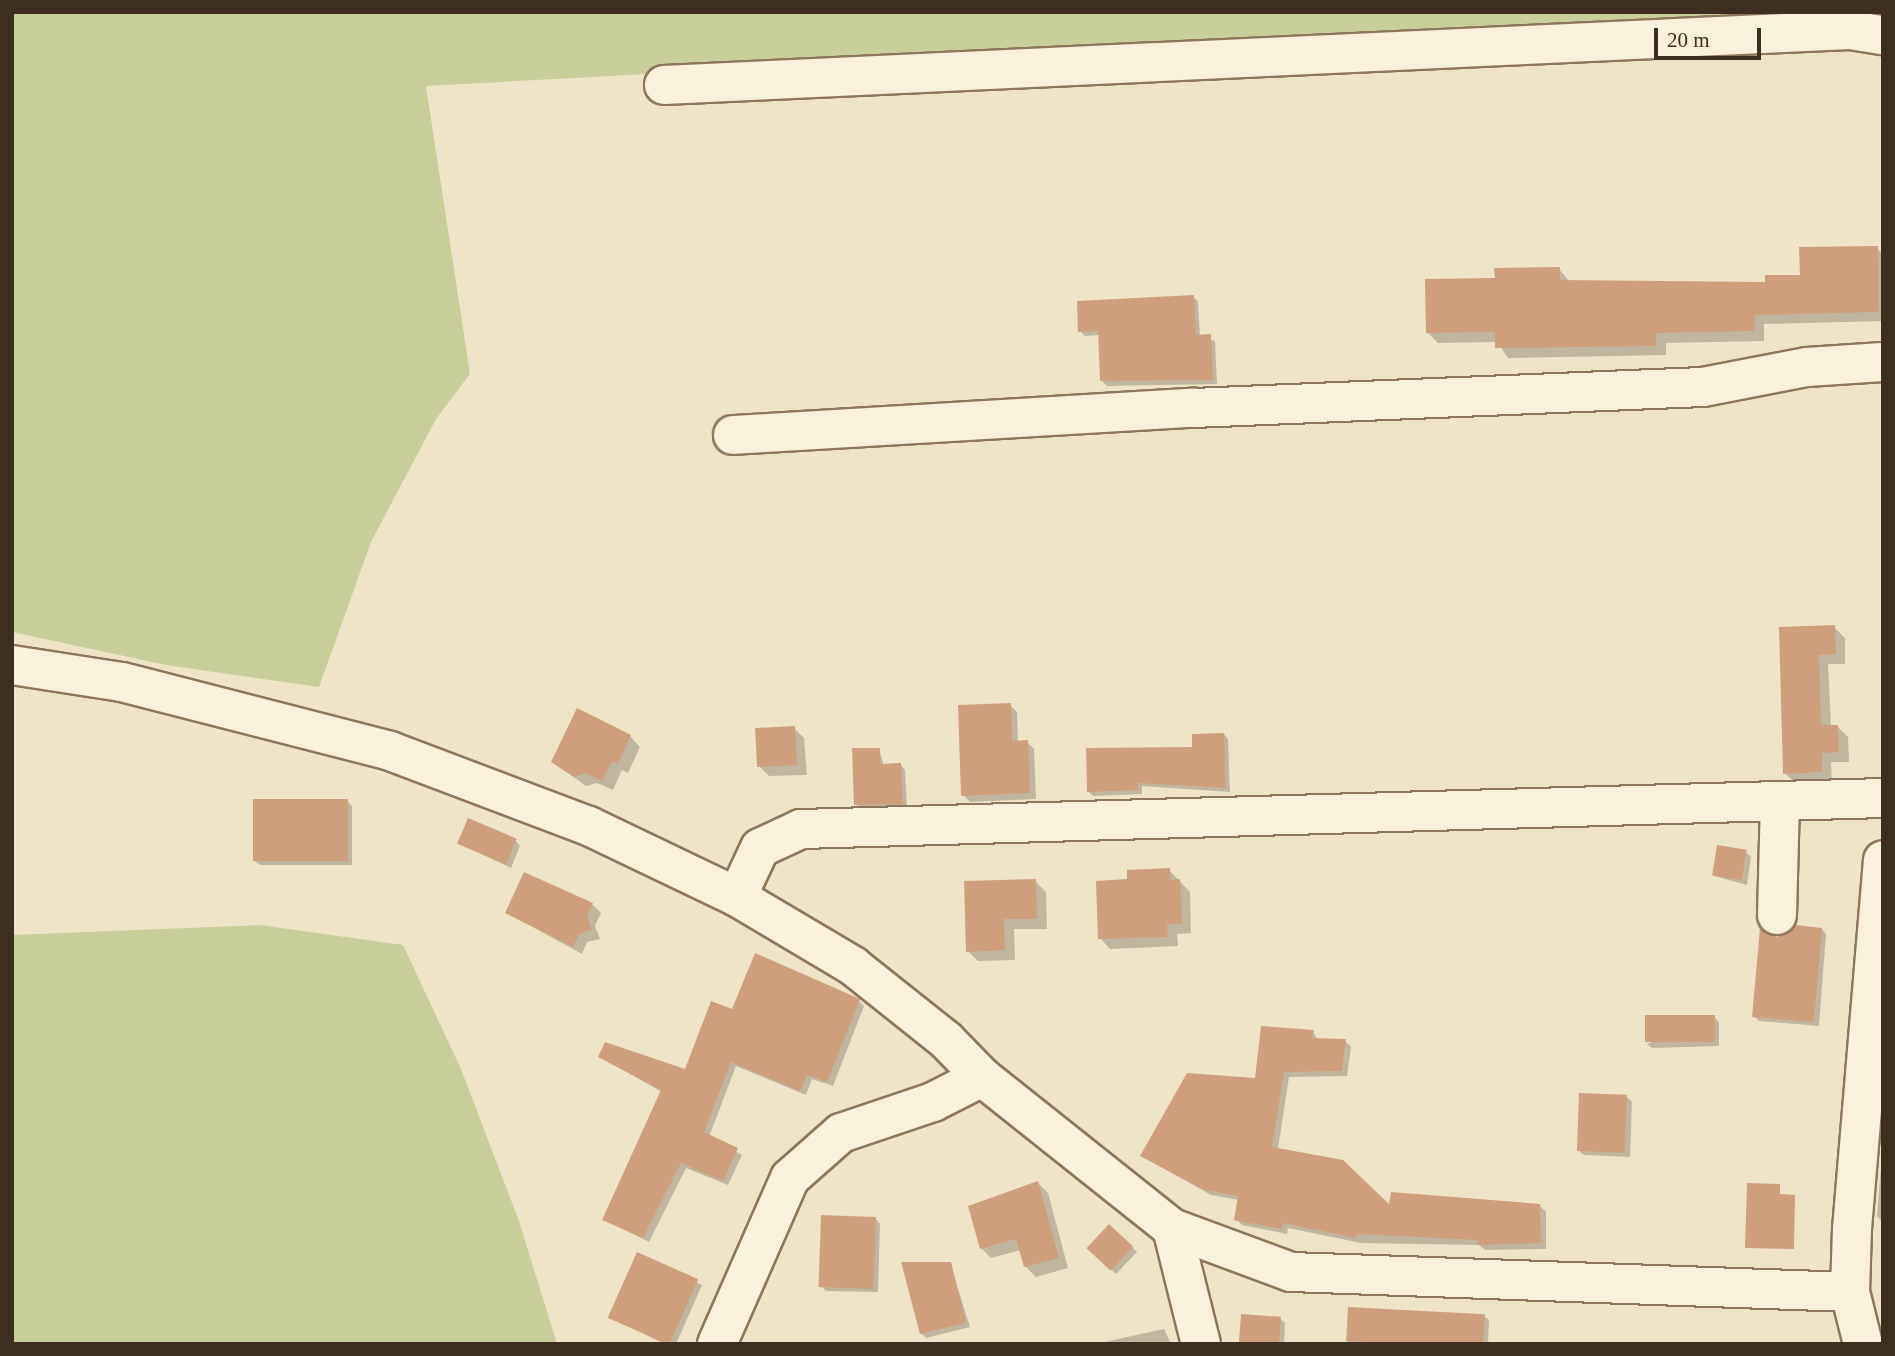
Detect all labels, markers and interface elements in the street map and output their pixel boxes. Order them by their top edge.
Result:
scale bar [1657,14,1764,58]
text: 20 m [1667,28,1710,52]

